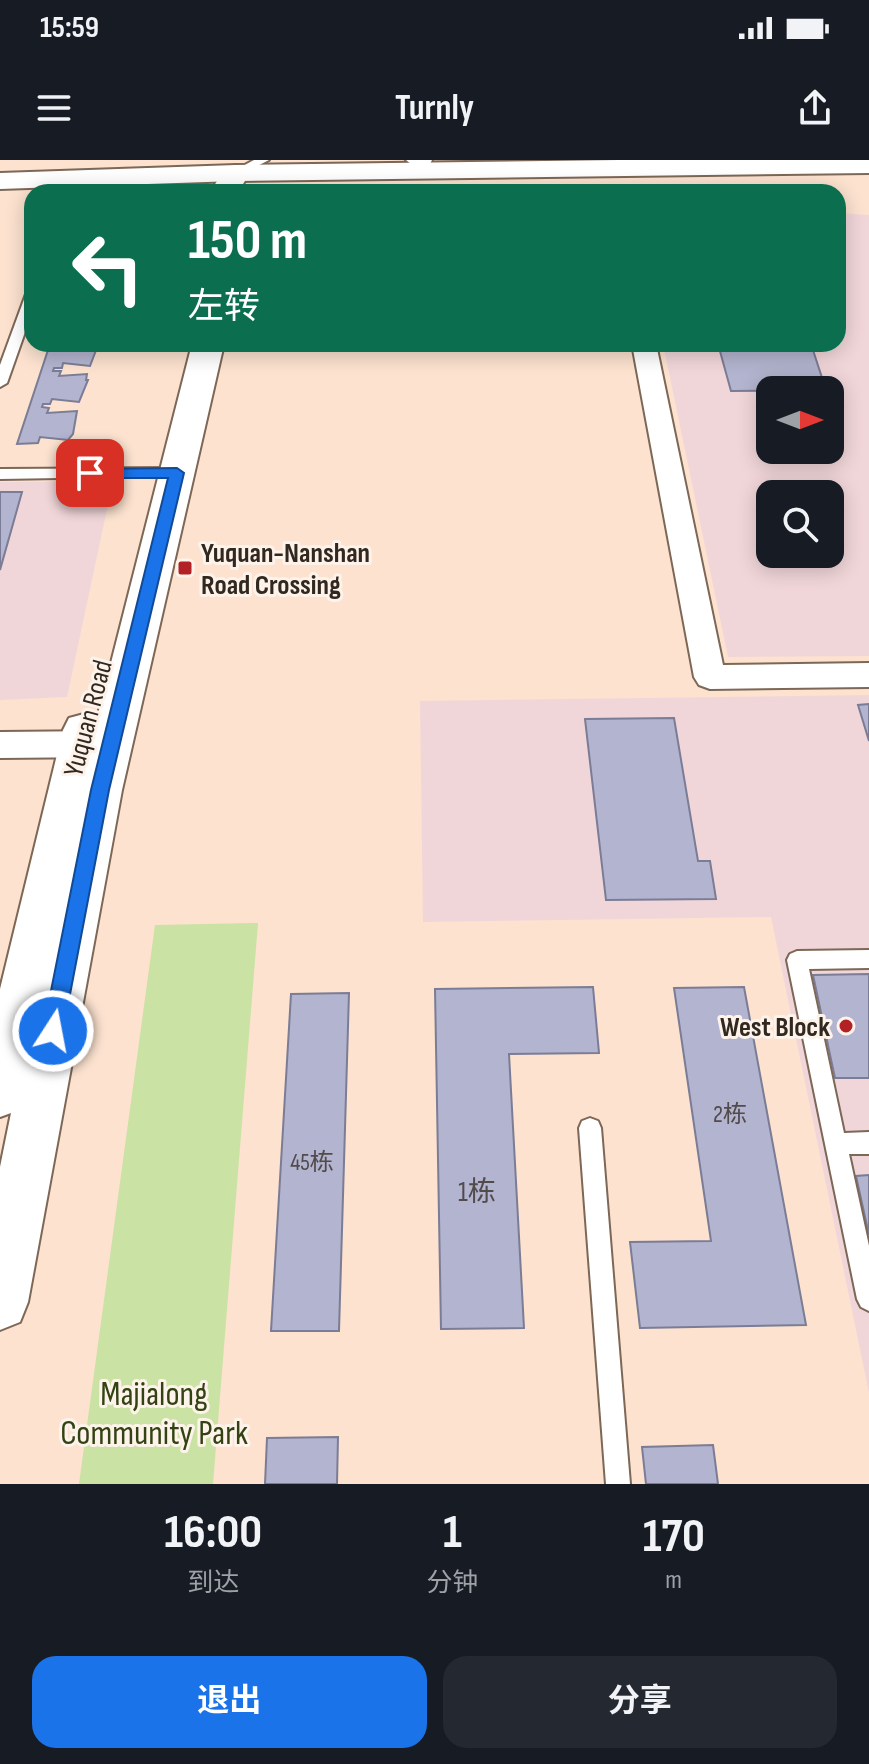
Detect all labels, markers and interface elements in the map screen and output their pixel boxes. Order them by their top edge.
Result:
text: 15:59 [40,10,99,46]
icon: menu [32,86,76,130]
icon: share [793,86,837,130]
text: Turnly [395,87,474,130]
text: 150 m [188,208,307,275]
icon: left [56,216,160,320]
text: 左转 [188,286,260,329]
north arrow [756,376,844,464]
map controls [756,376,844,568]
pin [56,439,124,507]
icon: arrive [68,451,112,495]
button: search [756,480,844,568]
place label: Yuquan-Nanshan Road Crossing [201,537,370,602]
marker: Yuquan-Nanshan Road Crossing [176,559,194,577]
street label: Yuquan Road [57,656,120,780]
position arrow [11,989,95,1073]
place label: West Block [720,1011,830,1044]
marker: West Block [837,1017,855,1035]
house number: 2栋 [713,1100,747,1129]
house number: 45栋 [290,1148,334,1177]
house number: 1栋 [458,1176,496,1209]
park label: Majialong Community Park [60,1374,248,1454]
text: 16:00 [164,1504,262,1561]
text: 1 [443,1504,462,1561]
text: 170 [643,1508,705,1565]
text: m [665,1565,682,1596]
text: 到达 [187,1568,239,1599]
text: 分钟 [426,1568,478,1599]
button: 退出 [32,1656,427,1748]
button: 分享 [443,1656,837,1748]

